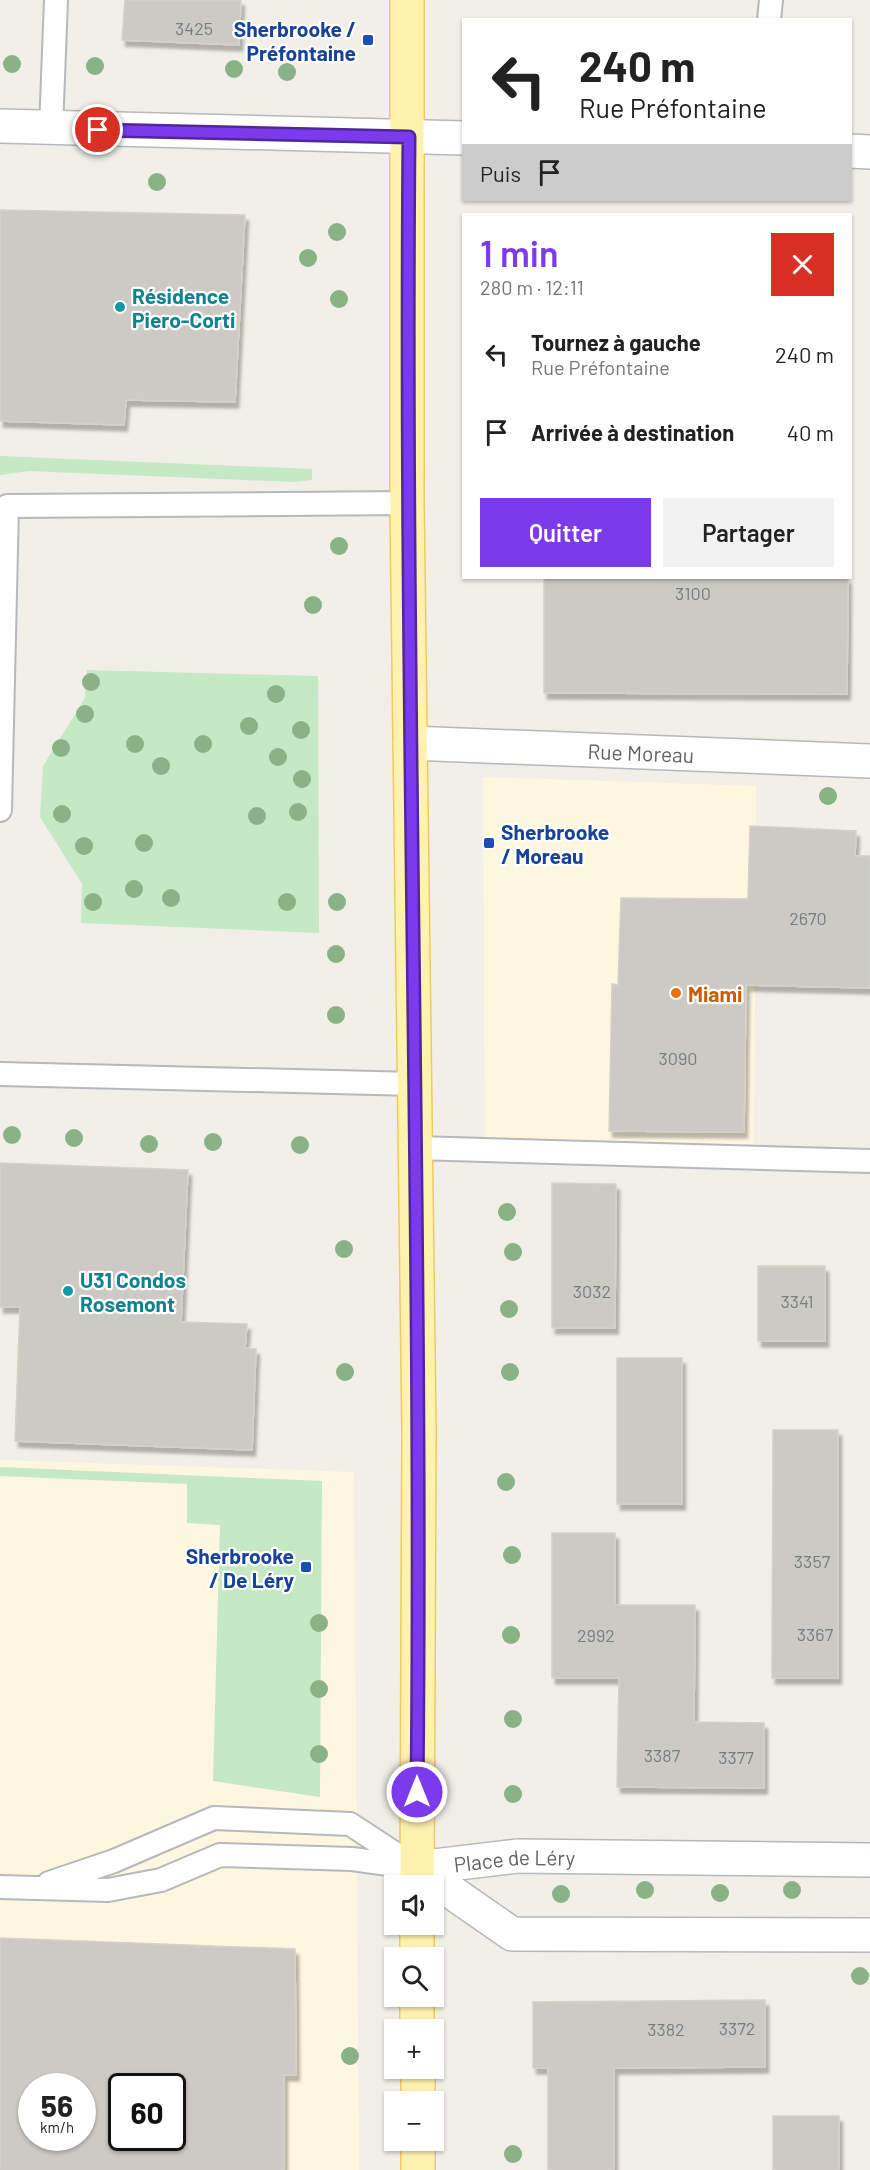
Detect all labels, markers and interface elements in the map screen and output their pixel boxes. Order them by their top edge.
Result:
place label: Sherbrooke / Préfontaine [234,16,356,65]
house number: 3425 [175,17,213,39]
marker: Sherbrooke / Préfontaine [361,33,375,47]
text: 240 m [579,40,695,90]
icon: left [480,42,558,120]
text: Rue Préfontaine [579,91,767,123]
pin [72,104,123,155]
icon: arrive [81,113,114,146]
icon: arrive [533,156,566,189]
text: Puis [480,160,521,186]
text: 1 min [480,231,559,274]
button: close [771,233,834,296]
text: 280 m · 12:11 [480,275,584,299]
place label: Résidence Piero-Corti [132,283,235,332]
marker: Résidence Piero-Corti [113,300,127,314]
text: Tournez à gauche [531,329,701,355]
icon: left [480,338,513,371]
text: 240 m [775,341,834,367]
text: Rue Préfontaine [531,355,670,379]
icon: arrive [480,416,513,449]
text: Arrivée à destination [531,419,734,445]
text: 40 m [787,419,834,445]
button: Quitter [480,498,651,567]
button: Partager [663,498,834,567]
house number: 3100 [675,582,711,604]
street label: Rue Moreau [587,737,695,767]
place label: Sherbrooke / Moreau [501,819,609,868]
marker: Sherbrooke / Moreau [482,836,496,850]
house number: 2670 [789,907,827,929]
place label: Miami [688,981,742,1006]
marker: Miami [669,986,683,1000]
house number: 3090 [659,1047,698,1069]
place label: U31 Condos Rosemont [80,1267,186,1316]
house number: 3032 [573,1280,611,1302]
marker: U31 Condos Rosemont [61,1284,75,1298]
house number: 3341 [780,1290,814,1312]
place label: Sherbrooke / De Léry [186,1543,294,1592]
house number: 3357 [794,1550,831,1572]
marker: Sherbrooke / De Léry [299,1560,313,1574]
house number: 3367 [797,1623,834,1645]
house number: 2992 [577,1624,615,1646]
house number: 3387 [644,1744,681,1766]
house number: 3377 [718,1746,754,1768]
position arrow [385,1760,449,1824]
street label: Place de Léry [452,1843,576,1876]
map controls [384,1875,444,2151]
button: sound [384,1875,444,1935]
button: search [384,1947,444,2007]
house number: 3372 [719,2017,755,2039]
house number: 3382 [647,2018,685,2040]
button: + [384,2019,444,2079]
speed limit sign: 60 [108,2073,186,2151]
text: 56 [41,2087,73,2123]
button: − [384,2091,444,2151]
text: km/h [40,2118,74,2136]

